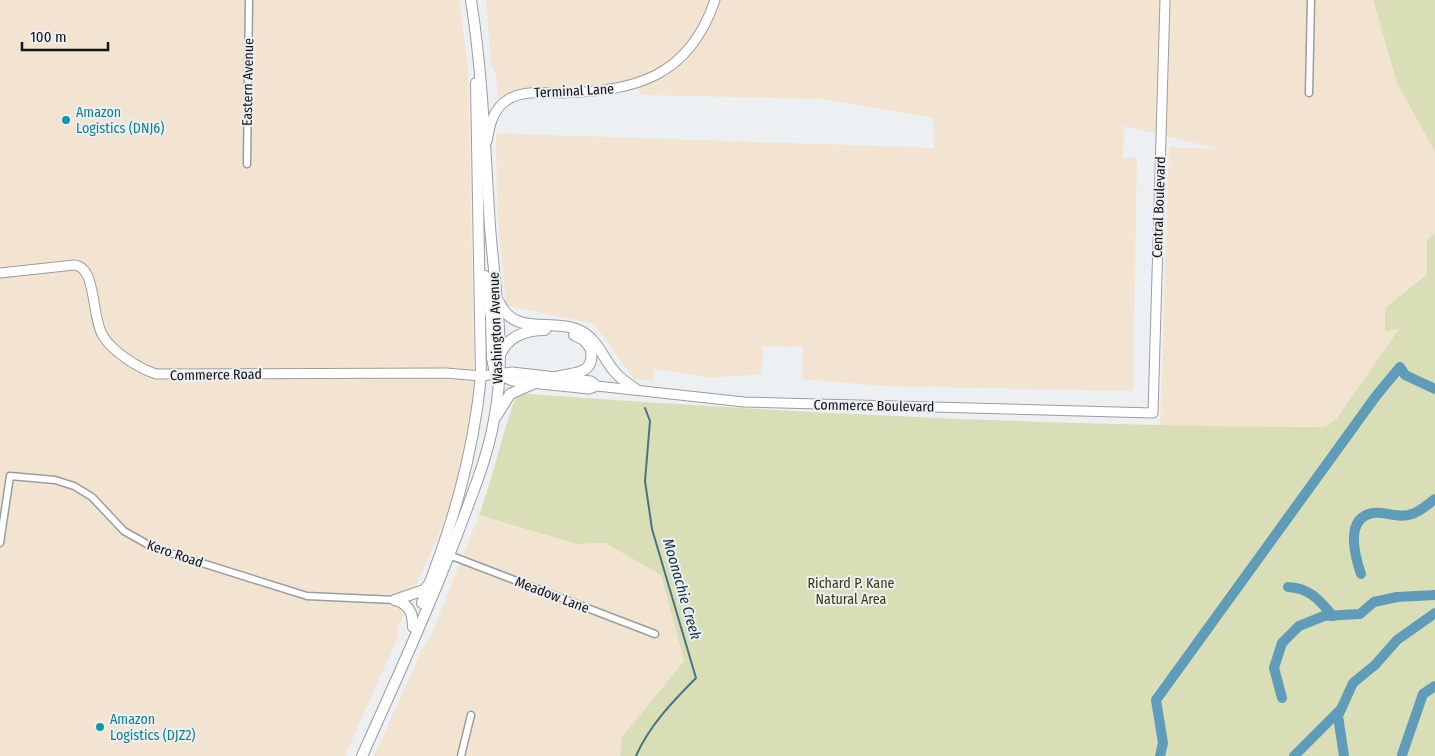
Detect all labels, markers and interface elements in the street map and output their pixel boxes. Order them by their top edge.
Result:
scale bar [22,20,109,52]
text: 100 m [30,28,67,46]
street label: Eastern Avenue [239,38,257,126]
street label: Terminal Lane [534,80,615,102]
place label: Amazon Logistics (DNJ6) [76,104,164,137]
marker: Amazon Logistics (DNJ6) [60,114,72,126]
street label: Central Boulevard [1149,156,1169,258]
street label: Washington Avenue [486,272,506,384]
street label: Commerce Road [170,366,262,384]
street label: Commerce Boulevard [813,396,935,416]
street label: Kero Road [145,536,205,572]
water label: Moonachie Creek [659,536,705,642]
street label: Meadow Lane [512,573,592,617]
park label: Richard P. Kane Natural Area [807,575,895,608]
place label: Amazon Logistics (DJZ2) [110,711,195,744]
marker: Amazon Logistics (DJZ2) [94,721,106,733]

